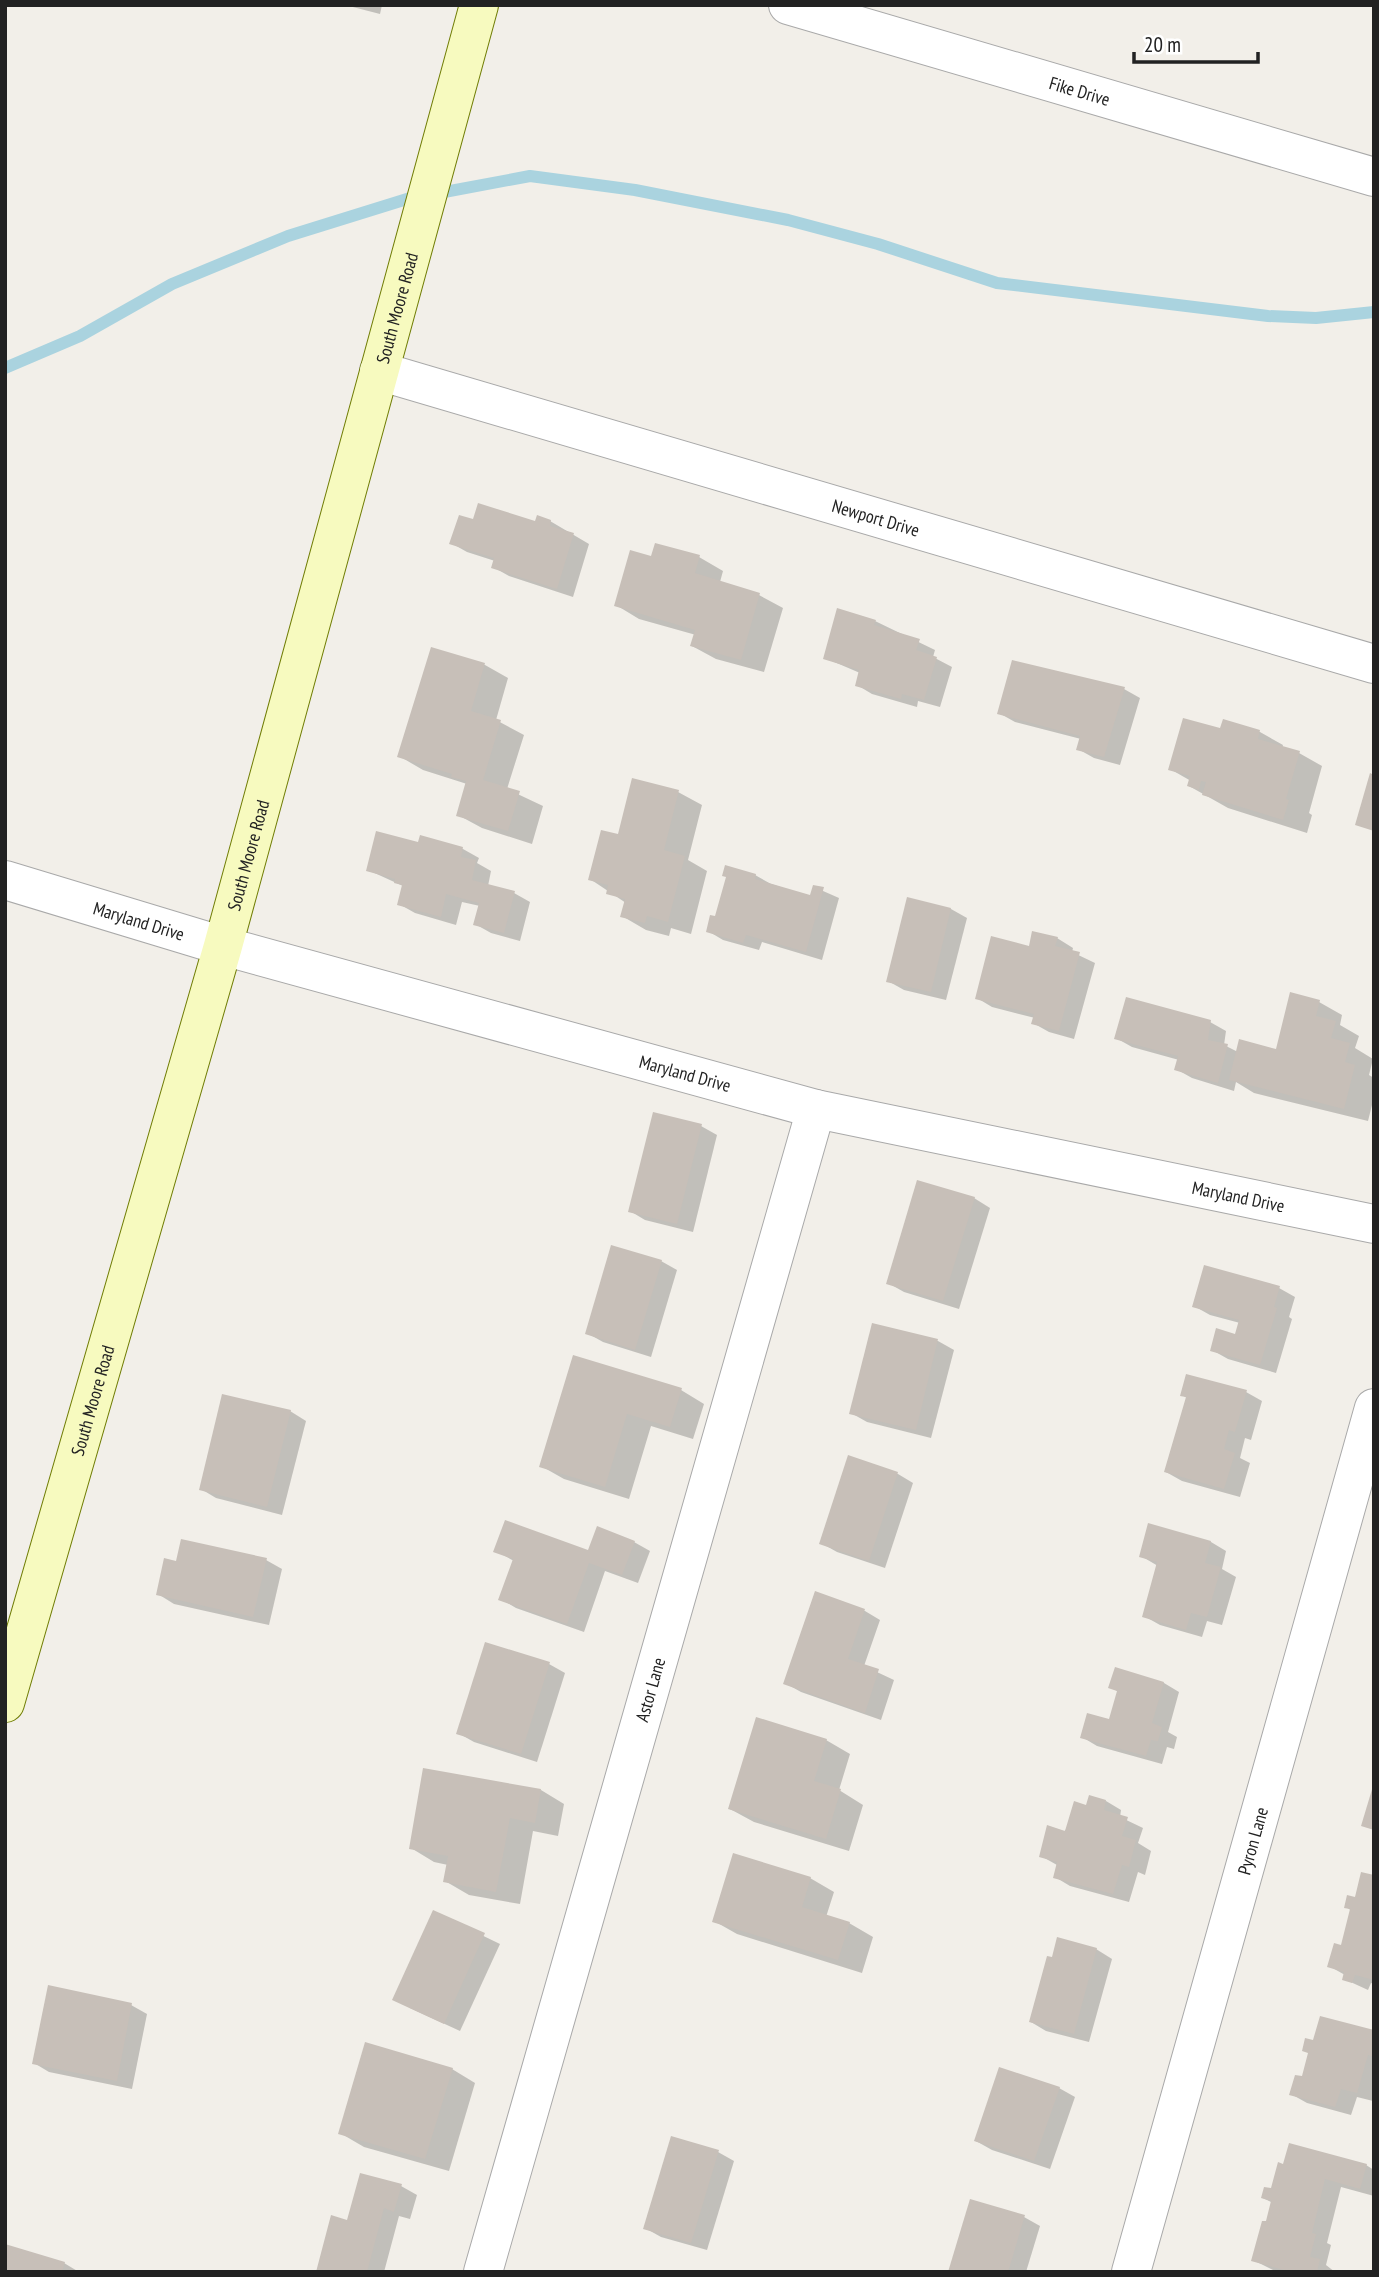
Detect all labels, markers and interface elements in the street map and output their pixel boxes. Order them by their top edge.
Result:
scale bar [1134,21,1258,65]
text: 20 m [1144,31,1181,58]
street label: Fike Drive [1047,71,1113,110]
street label: South Moore Road [371,250,423,366]
street label: Newport Drive [829,494,922,541]
street label: South Moore Road [222,797,274,913]
street label: Maryland Drive [91,896,187,945]
street label: Maryland Drive [637,1049,733,1097]
street label: Maryland Drive [1190,1175,1287,1217]
street label: South Moore Road [65,1342,119,1458]
street label: Astor Lane [630,1655,670,1724]
street label: Pyron Lane [1232,1804,1273,1877]

